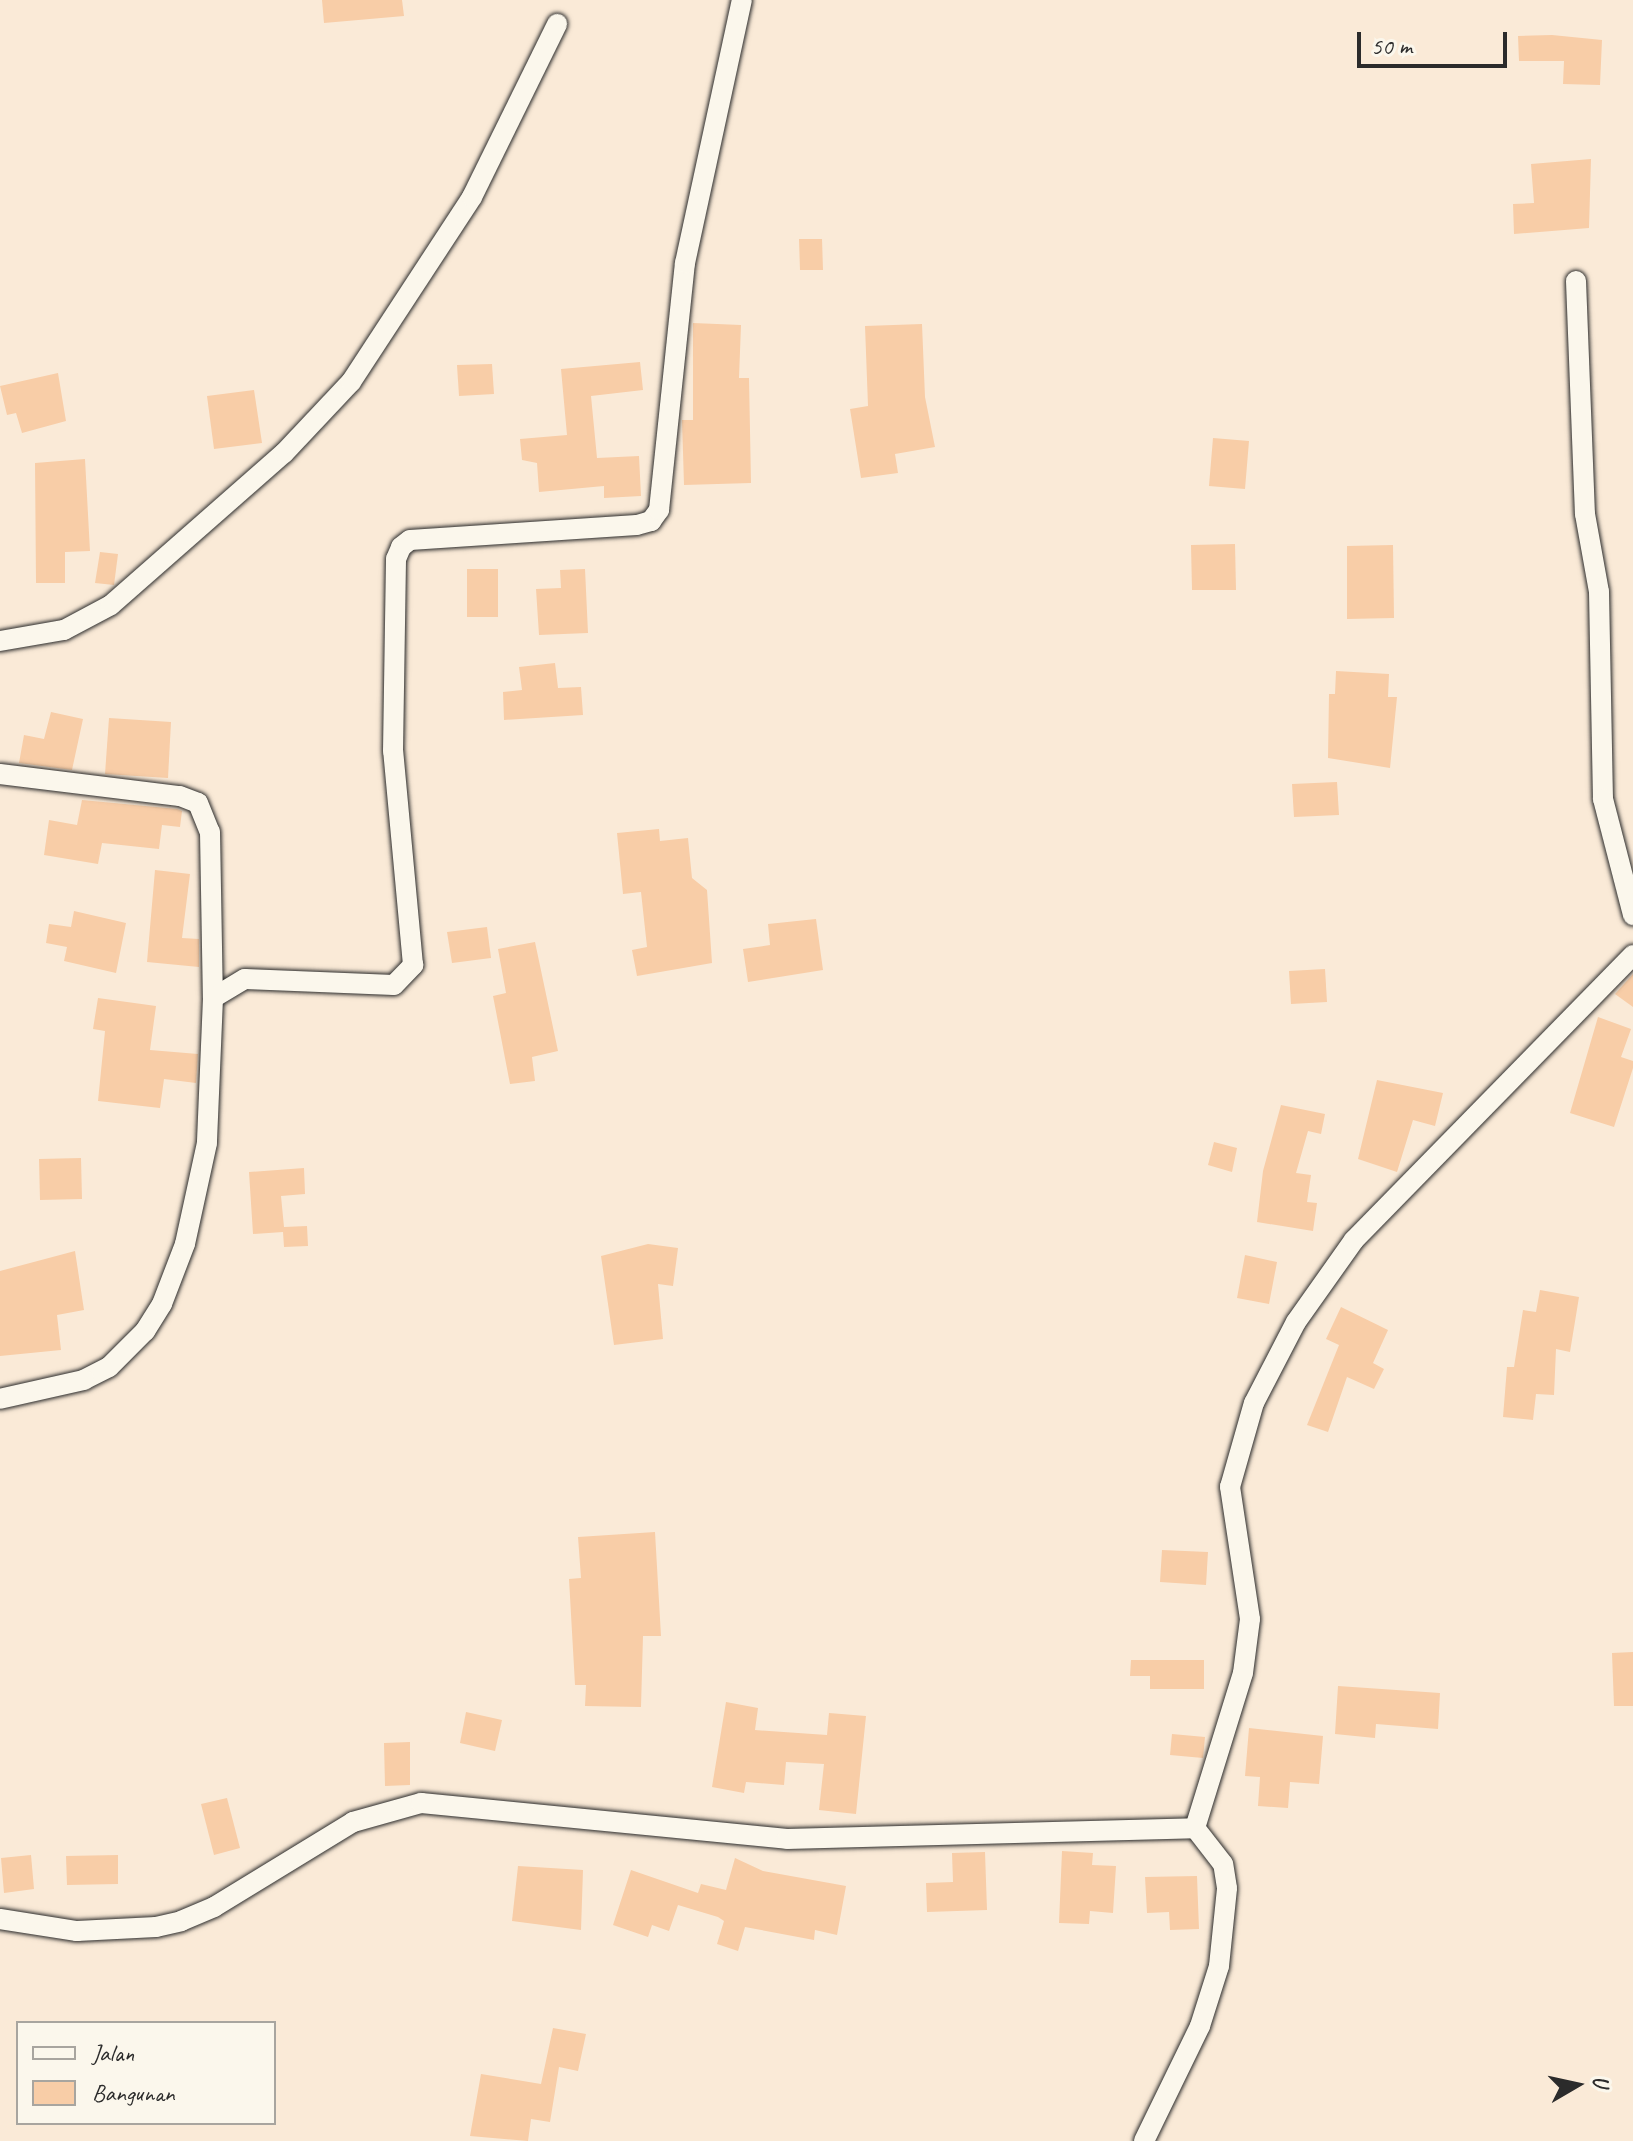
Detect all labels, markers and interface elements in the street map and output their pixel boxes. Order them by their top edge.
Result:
scale bar [1361,16,1511,66]
text: 50 m [1371,31,1412,61]
legend [16,2021,276,2125]
text: Jalan [92,2038,134,2068]
north arrow [1537,2045,1617,2125]
text: U [1586,2074,1615,2089]
text: Bangunan [92,2078,175,2108]

